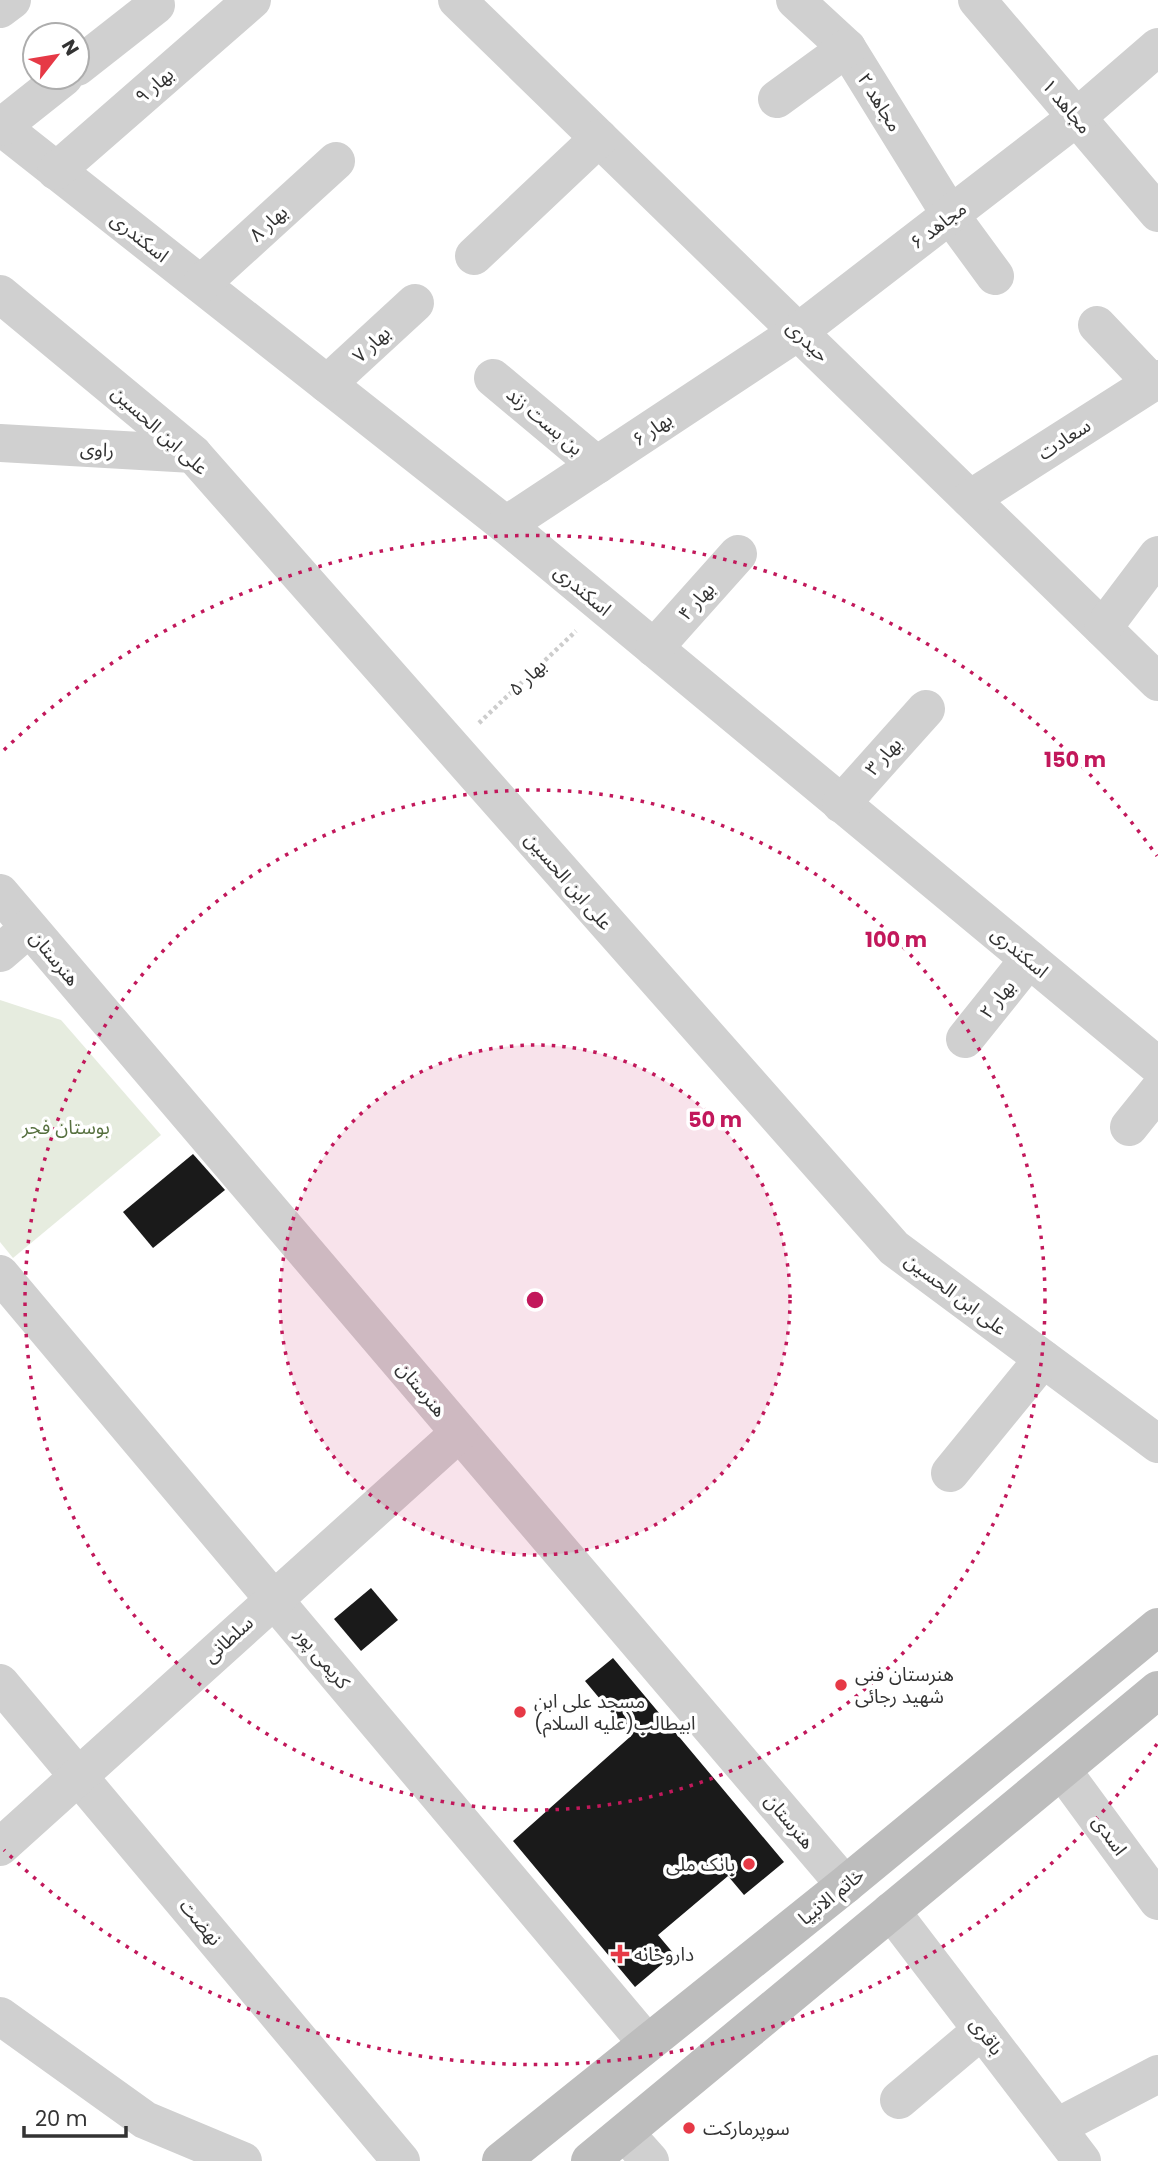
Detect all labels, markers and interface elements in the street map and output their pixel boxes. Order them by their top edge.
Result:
north arrow [21,21,91,91]
text: N [55,34,85,61]
street label: بهار ۹ [129,61,179,110]
street label: مجاهد ۲ [851,68,908,137]
street label: مجاهد ۱ [1036,73,1098,140]
street label: مجاهد ۶ [904,195,972,256]
street label: بهار ۸ [243,199,293,248]
street label: اسکندری [105,206,174,269]
street label: حیدری [780,314,835,368]
street label: بهار ۷ [346,320,396,369]
street label: علی ابن الحسین [105,380,214,481]
street label: بن بست زند [500,381,589,462]
street label: بهار ۶ [627,406,678,453]
street label: سعادت [1032,412,1096,467]
street label: راوی [79,435,115,464]
street label: اسکندری [548,558,617,622]
street label: بهار ۴ [672,576,721,626]
street label: بهار ۵ [502,653,552,702]
street label: بهار ۳ [859,731,908,781]
text: 150 m [1044,745,1106,774]
street label: علی ابن الحسین [519,827,619,936]
street label: اسکندری [985,920,1054,984]
street label: هنرستان [23,925,86,992]
text: 100 m [865,925,927,954]
street label: بهار ۲ [973,974,1021,1025]
text: 50 m [688,1105,742,1134]
park label: بوستان فجر [21,1114,110,1141]
street label: علی ابن الحسین [899,1247,1012,1342]
centre of rings [523,1288,547,1312]
street label: هنرستان [390,1356,453,1423]
street label: سلطانی [197,1610,259,1669]
street label: کریمی پور [288,1621,357,1696]
place label: هنرستان فنی شهید رجائی [855,1661,954,1710]
marker: هنرستان فنی شهید رجائی [833,1677,849,1693]
place label: مسجد علی ابن ابیطالب(علیه السلام) [534,1688,696,1738]
marker: مسجد علی ابن ابیطالب(علیه السلام) [512,1704,528,1720]
street label: هنرستان [758,1788,821,1855]
street label: اسدی [1086,1810,1133,1861]
place label: بانک ملی [666,1851,735,1878]
marker: بانک ملی [741,1856,757,1872]
street label: خاتم الانبیا [793,1861,871,1932]
street label: نهضت [173,1893,228,1952]
place label: داروخانه [634,1941,694,1968]
marker: داروخانه [612,1946,628,1962]
street label: باقری [963,2012,1010,2061]
scale bar [24,2094,126,2138]
text: 20 m [35,2104,88,2133]
place label: سوپرمارکت [703,2115,790,2142]
marker: سوپرمارکت [681,2120,697,2136]

